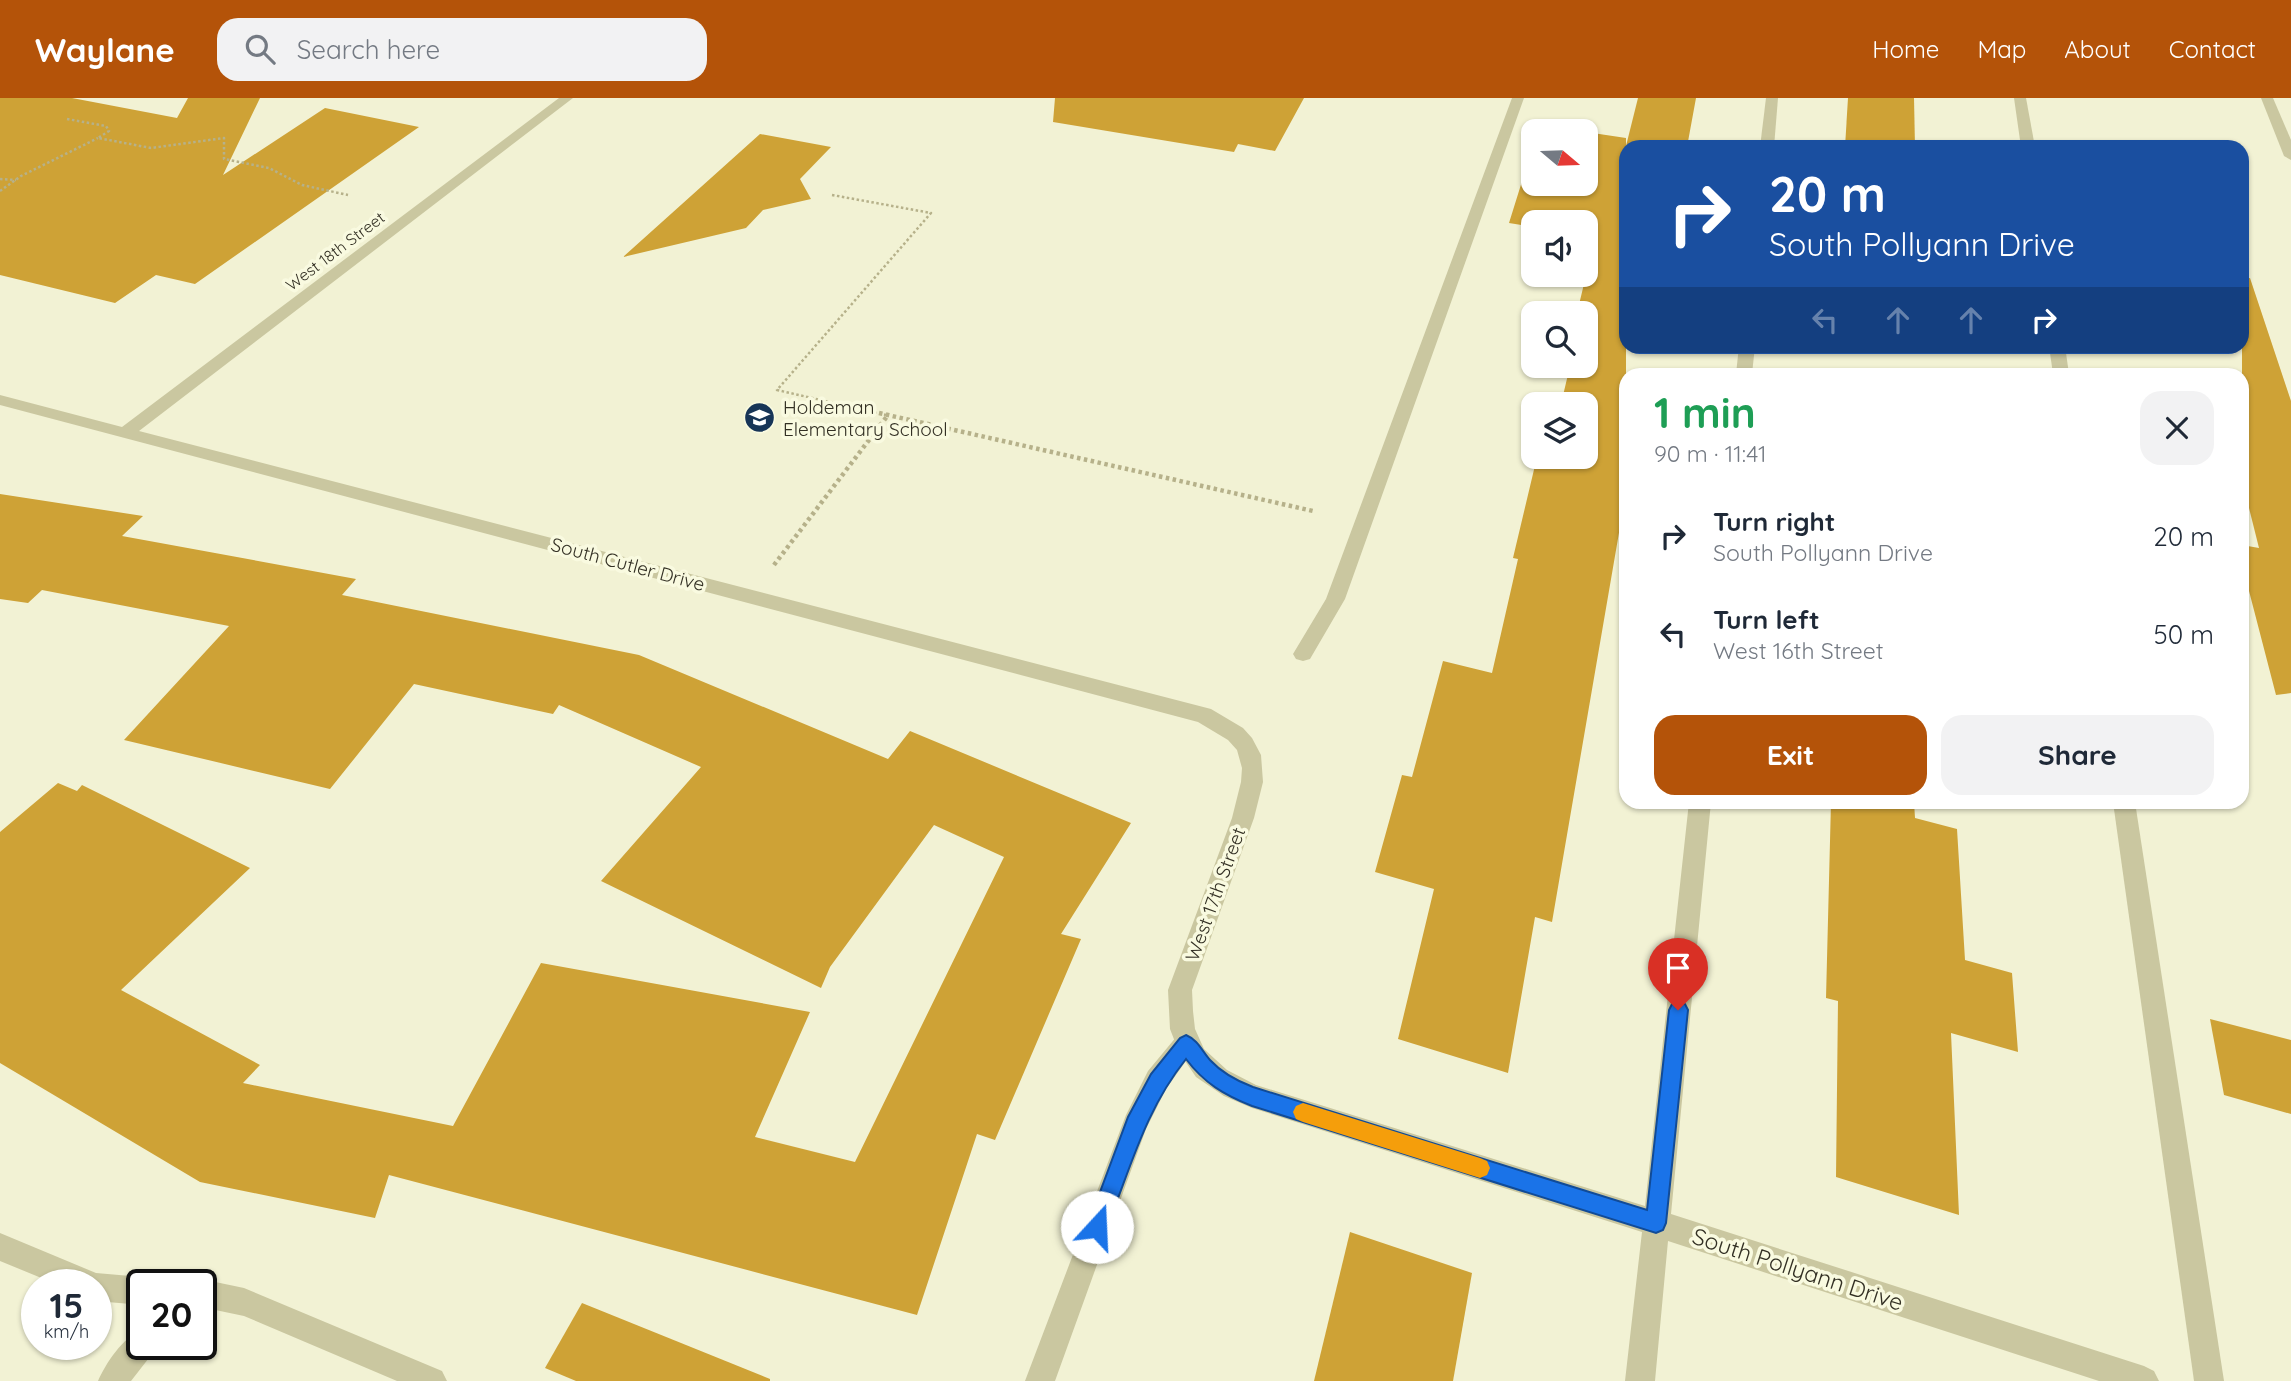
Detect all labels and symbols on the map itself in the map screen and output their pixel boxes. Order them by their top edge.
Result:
north arrow [1521,119,1598,196]
street label: West 18th Street [282,207,388,295]
place label: Holdeman Elementary School [783,395,948,441]
school or university icon: Holdeman Elementary School [743,401,777,435]
street label: South Cutler Drive [548,532,708,596]
street label: West 17th Street [1180,824,1250,964]
pin [1648,938,1708,1010]
position arrow [1060,1190,1134,1264]
street label: South Pollyann Drive [1689,1221,1907,1317]
speed limit sign: 20 [126,1269,217,1360]

